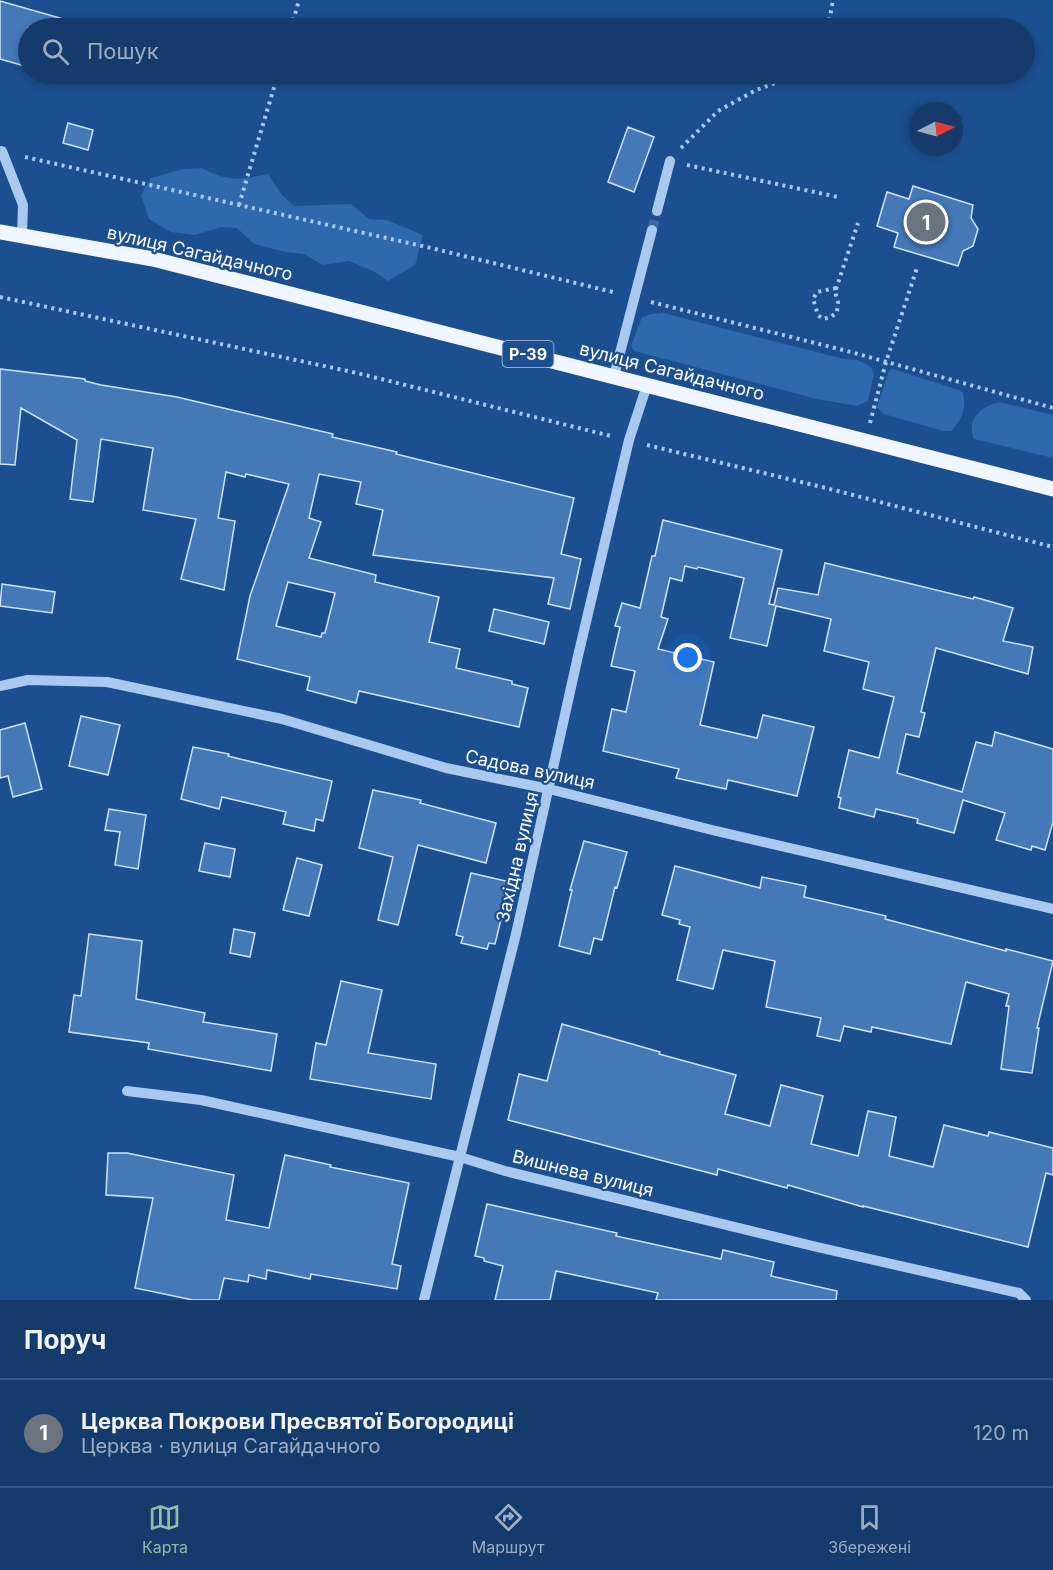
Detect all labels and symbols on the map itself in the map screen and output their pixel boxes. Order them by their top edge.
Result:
north arrow [909,102,963,156]
pin: 1 [906,200,946,244]
street label: вулиця Сагайдачного [105,221,295,285]
street label: вулиця Сагайдачного [577,338,767,404]
road number: Р-39 [502,341,554,367]
your location [673,643,702,672]
street label: Садова вулиця [463,745,597,793]
street label: Західна вулиця [492,789,542,925]
street label: Вишнева вулиця [510,1145,656,1201]

